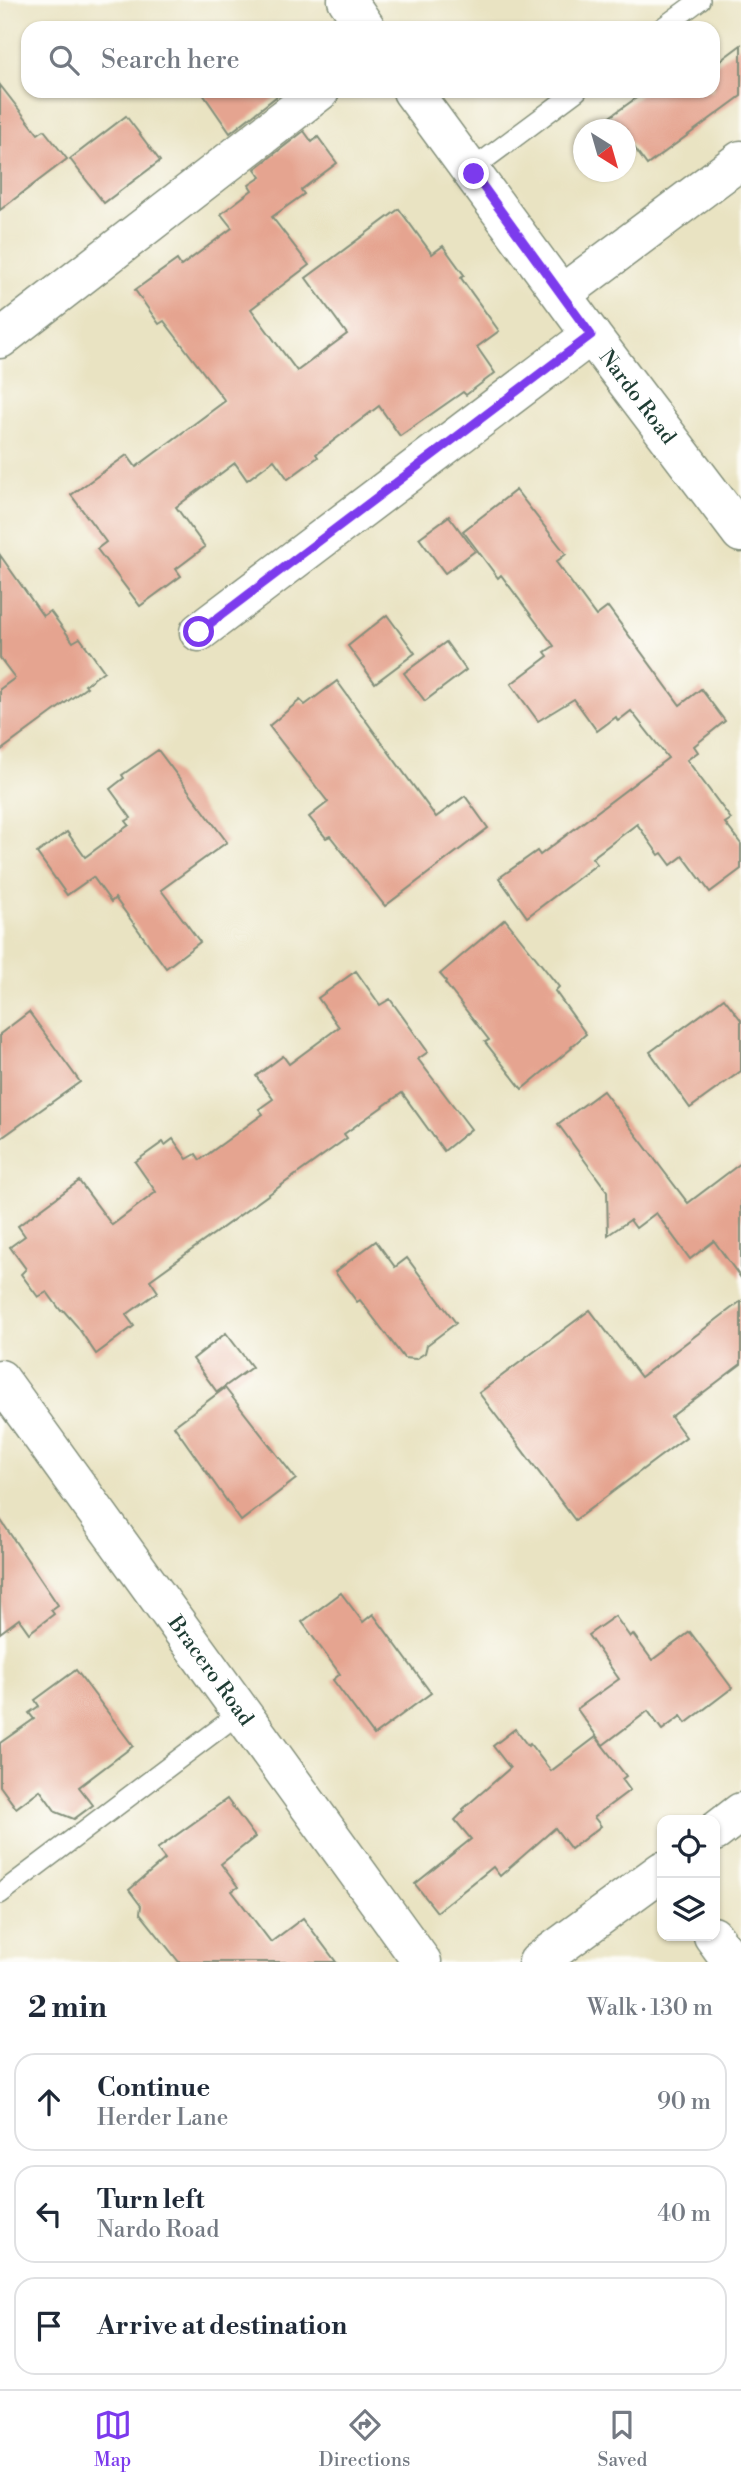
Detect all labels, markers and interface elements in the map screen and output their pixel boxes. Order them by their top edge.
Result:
search box [21,21,720,98]
icon: search [45,41,83,79]
text: Search here [101,44,240,76]
north arrow [573,119,636,182]
route end [458,158,489,189]
street label: Nardo Road [593,345,681,450]
route start [183,616,214,647]
street label: Bracero Road [161,1610,259,1731]
map controls [657,1815,720,1941]
button: locate [657,1815,720,1878]
button: layers [657,1878,720,1941]
text: 2 min [28,1989,107,2027]
text: Walk · 130 m [587,1994,713,2022]
text: Continue [97,2072,210,2104]
icon: ahead [30,2083,68,2121]
text: 90 m [657,2088,711,2116]
text: Herder Lane [97,2104,228,2132]
text: Turn left [97,2184,205,2216]
icon: left [30,2195,68,2233]
text: 40 m [657,2200,711,2228]
text: Nardo Road [97,2216,219,2244]
icon: arrive [30,2307,68,2345]
text: Arrive at destination [97,2310,347,2342]
tab: Map [94,2406,132,2472]
tab: Directions [319,2406,410,2472]
tab: Saved [598,2406,647,2472]

